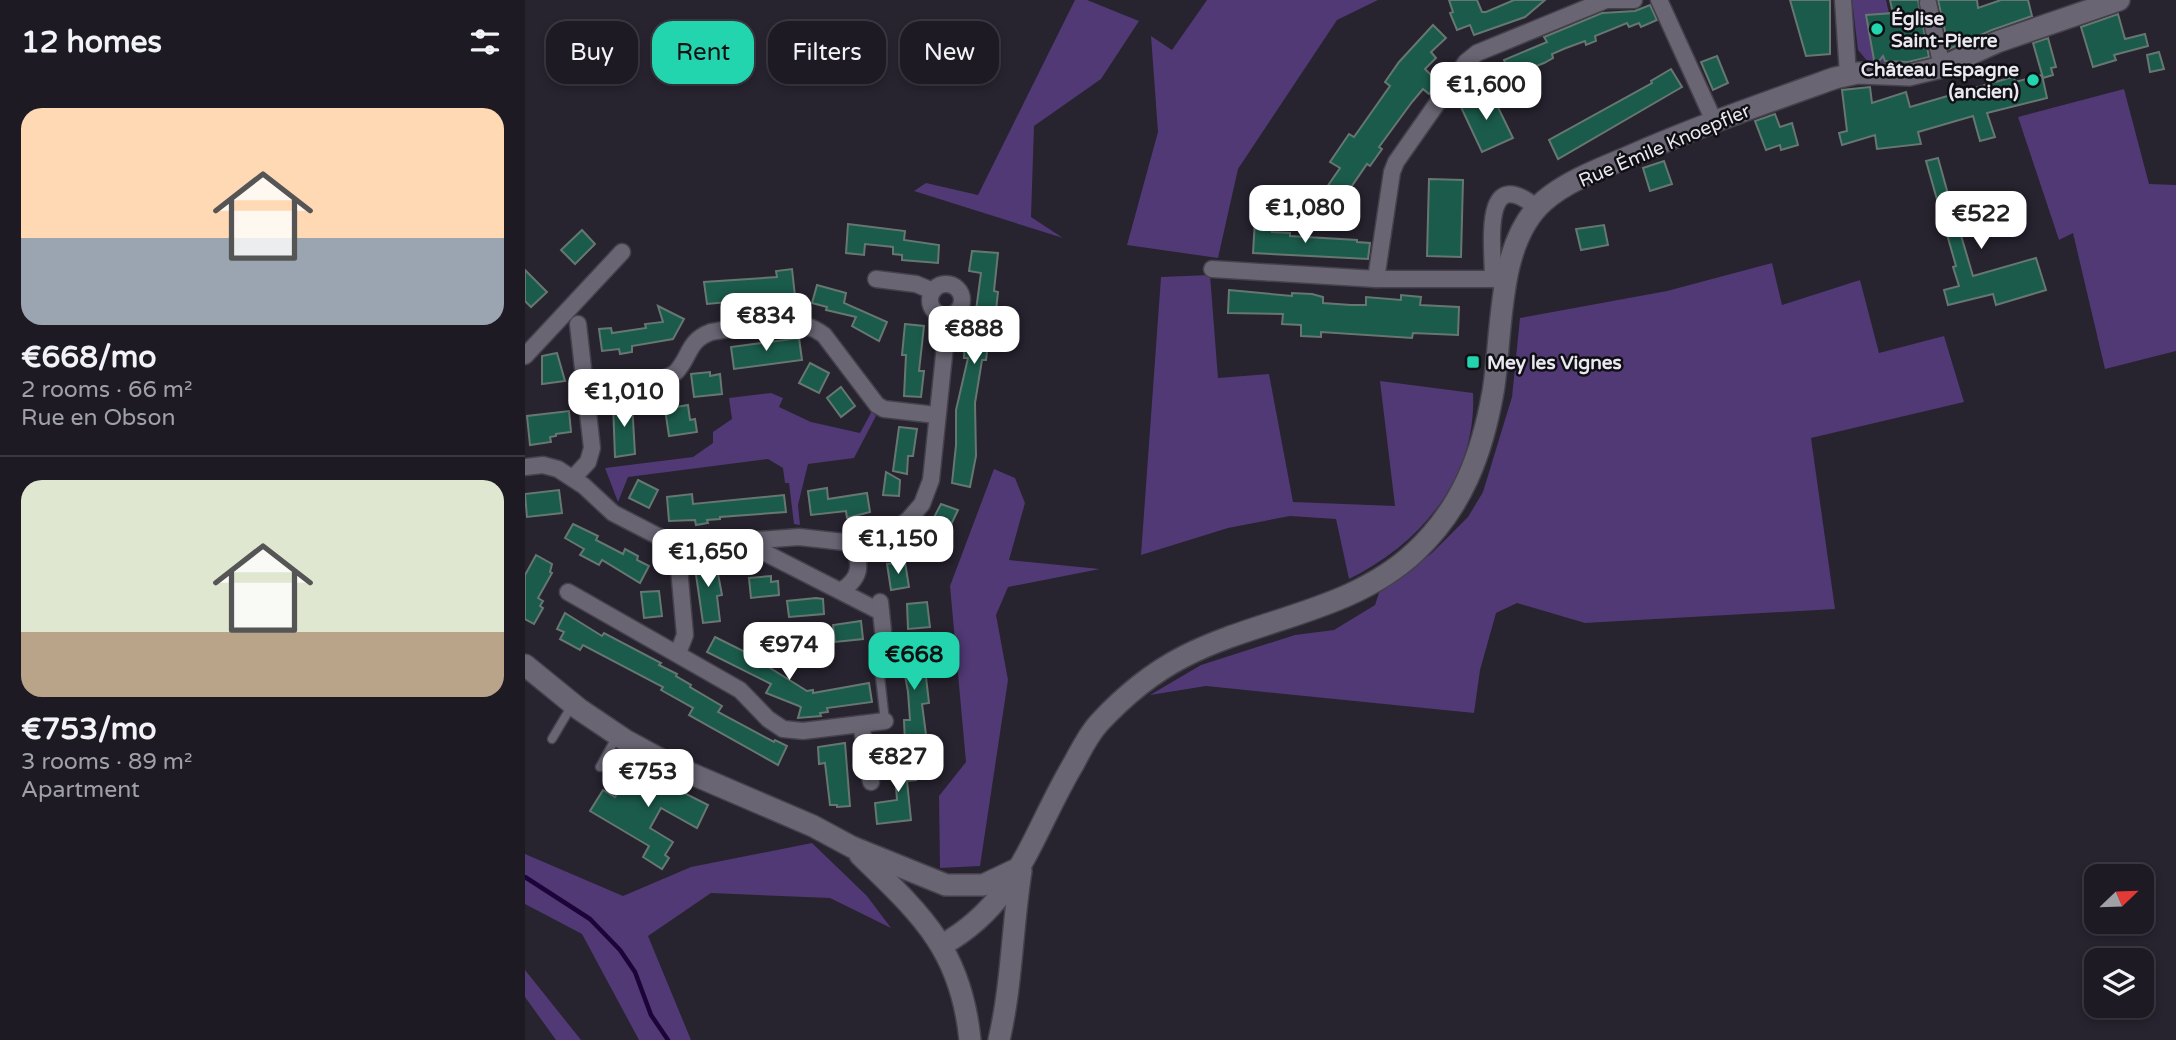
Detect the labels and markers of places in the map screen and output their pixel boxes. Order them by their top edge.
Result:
place label: Église Saint-Pierre [1891,7,1998,52]
marker: Église Saint-Pierre [1869,21,1885,37]
place label: Château Espagne (ancien) [1861,59,2019,103]
pin: €1,600 [1429,62,1543,122]
marker: Château Espagne (ancien) [2025,72,2041,88]
pin: €1,080 [1248,186,1362,245]
pin: €522 [1940,191,2022,251]
pin: €834 [725,294,807,353]
pin: €888 [933,306,1015,366]
place label: Mey les Vignes [1487,352,1622,375]
marker: Mey les Vignes [1465,354,1481,370]
pin: €1,010 [567,370,681,429]
pin: €1,150 [841,516,955,576]
pin: €1,650 [651,530,765,589]
pin: €974 [748,622,830,682]
pin: €668 [873,632,955,692]
pin: €827 [857,734,939,794]
pin: €753 [607,750,689,809]

